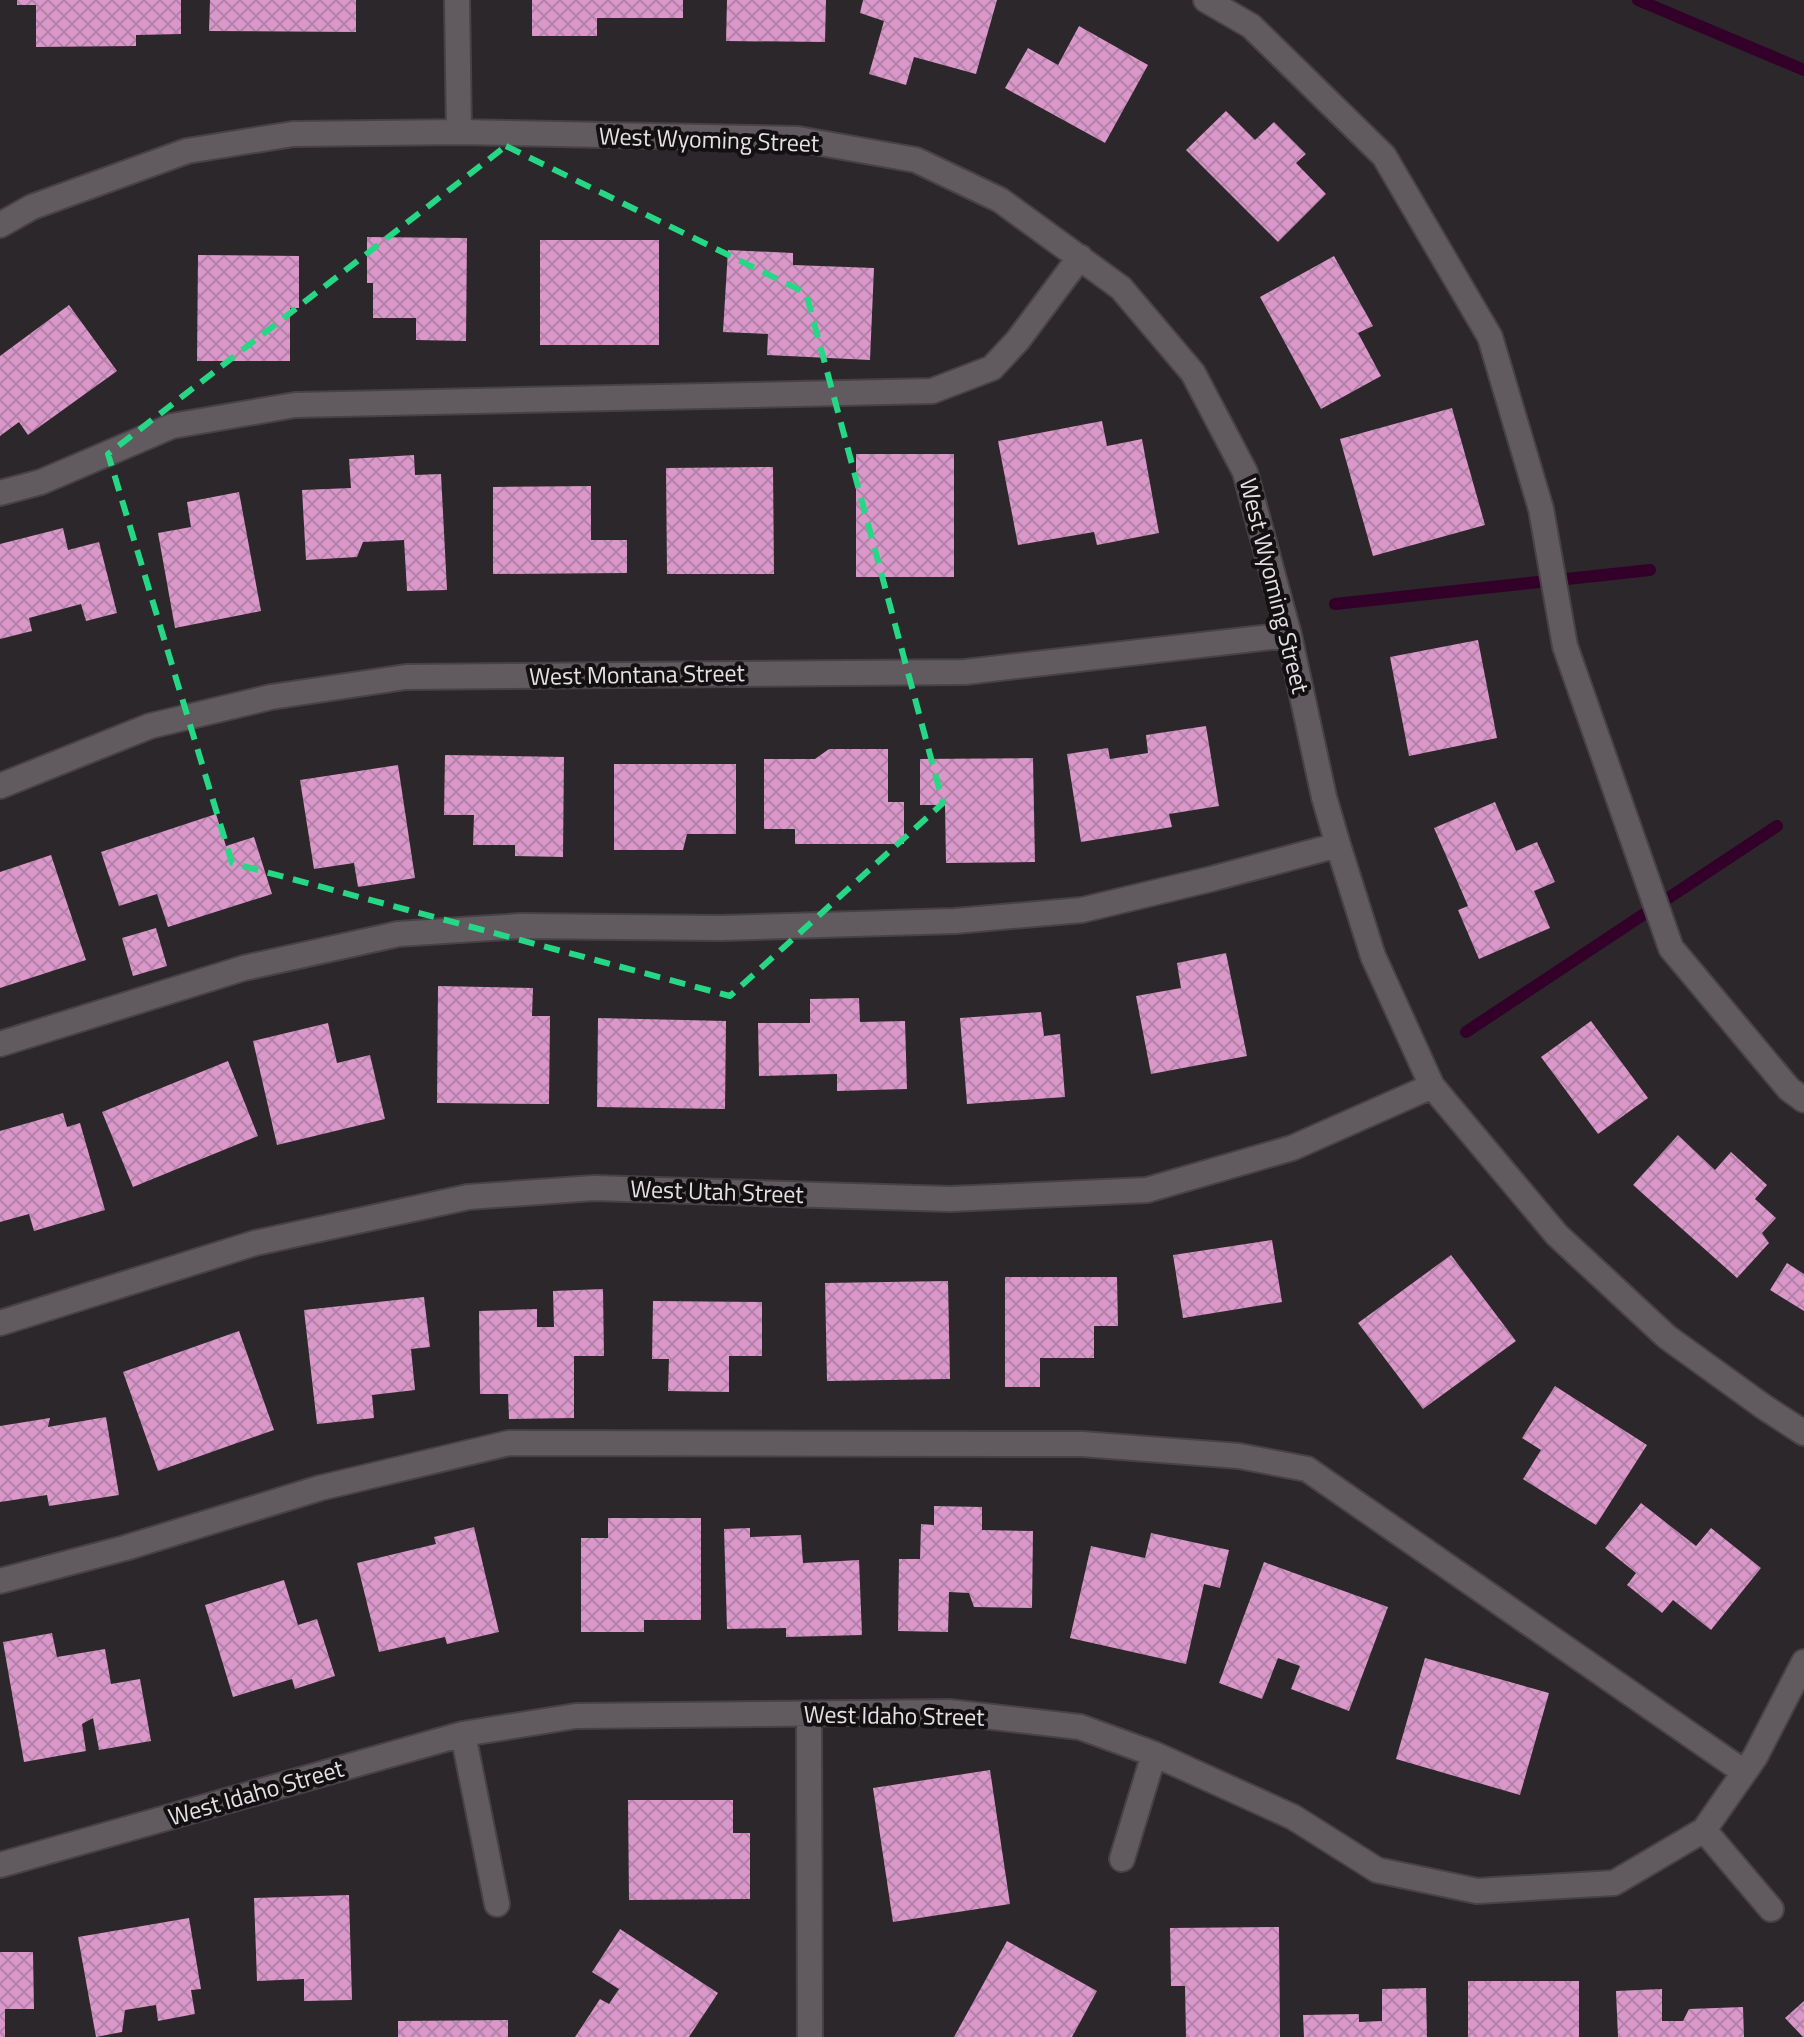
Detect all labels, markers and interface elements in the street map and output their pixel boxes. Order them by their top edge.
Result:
street label: West Wyoming Street [598,117,821,161]
street label: West Wyoming Street [1231,474,1319,698]
street label: West Montana Street [529,654,746,694]
street label: West Utah Street [630,1170,805,1212]
street label: West Idaho Street [803,1695,985,1735]
street label: West Idaho Street [164,1750,348,1834]

